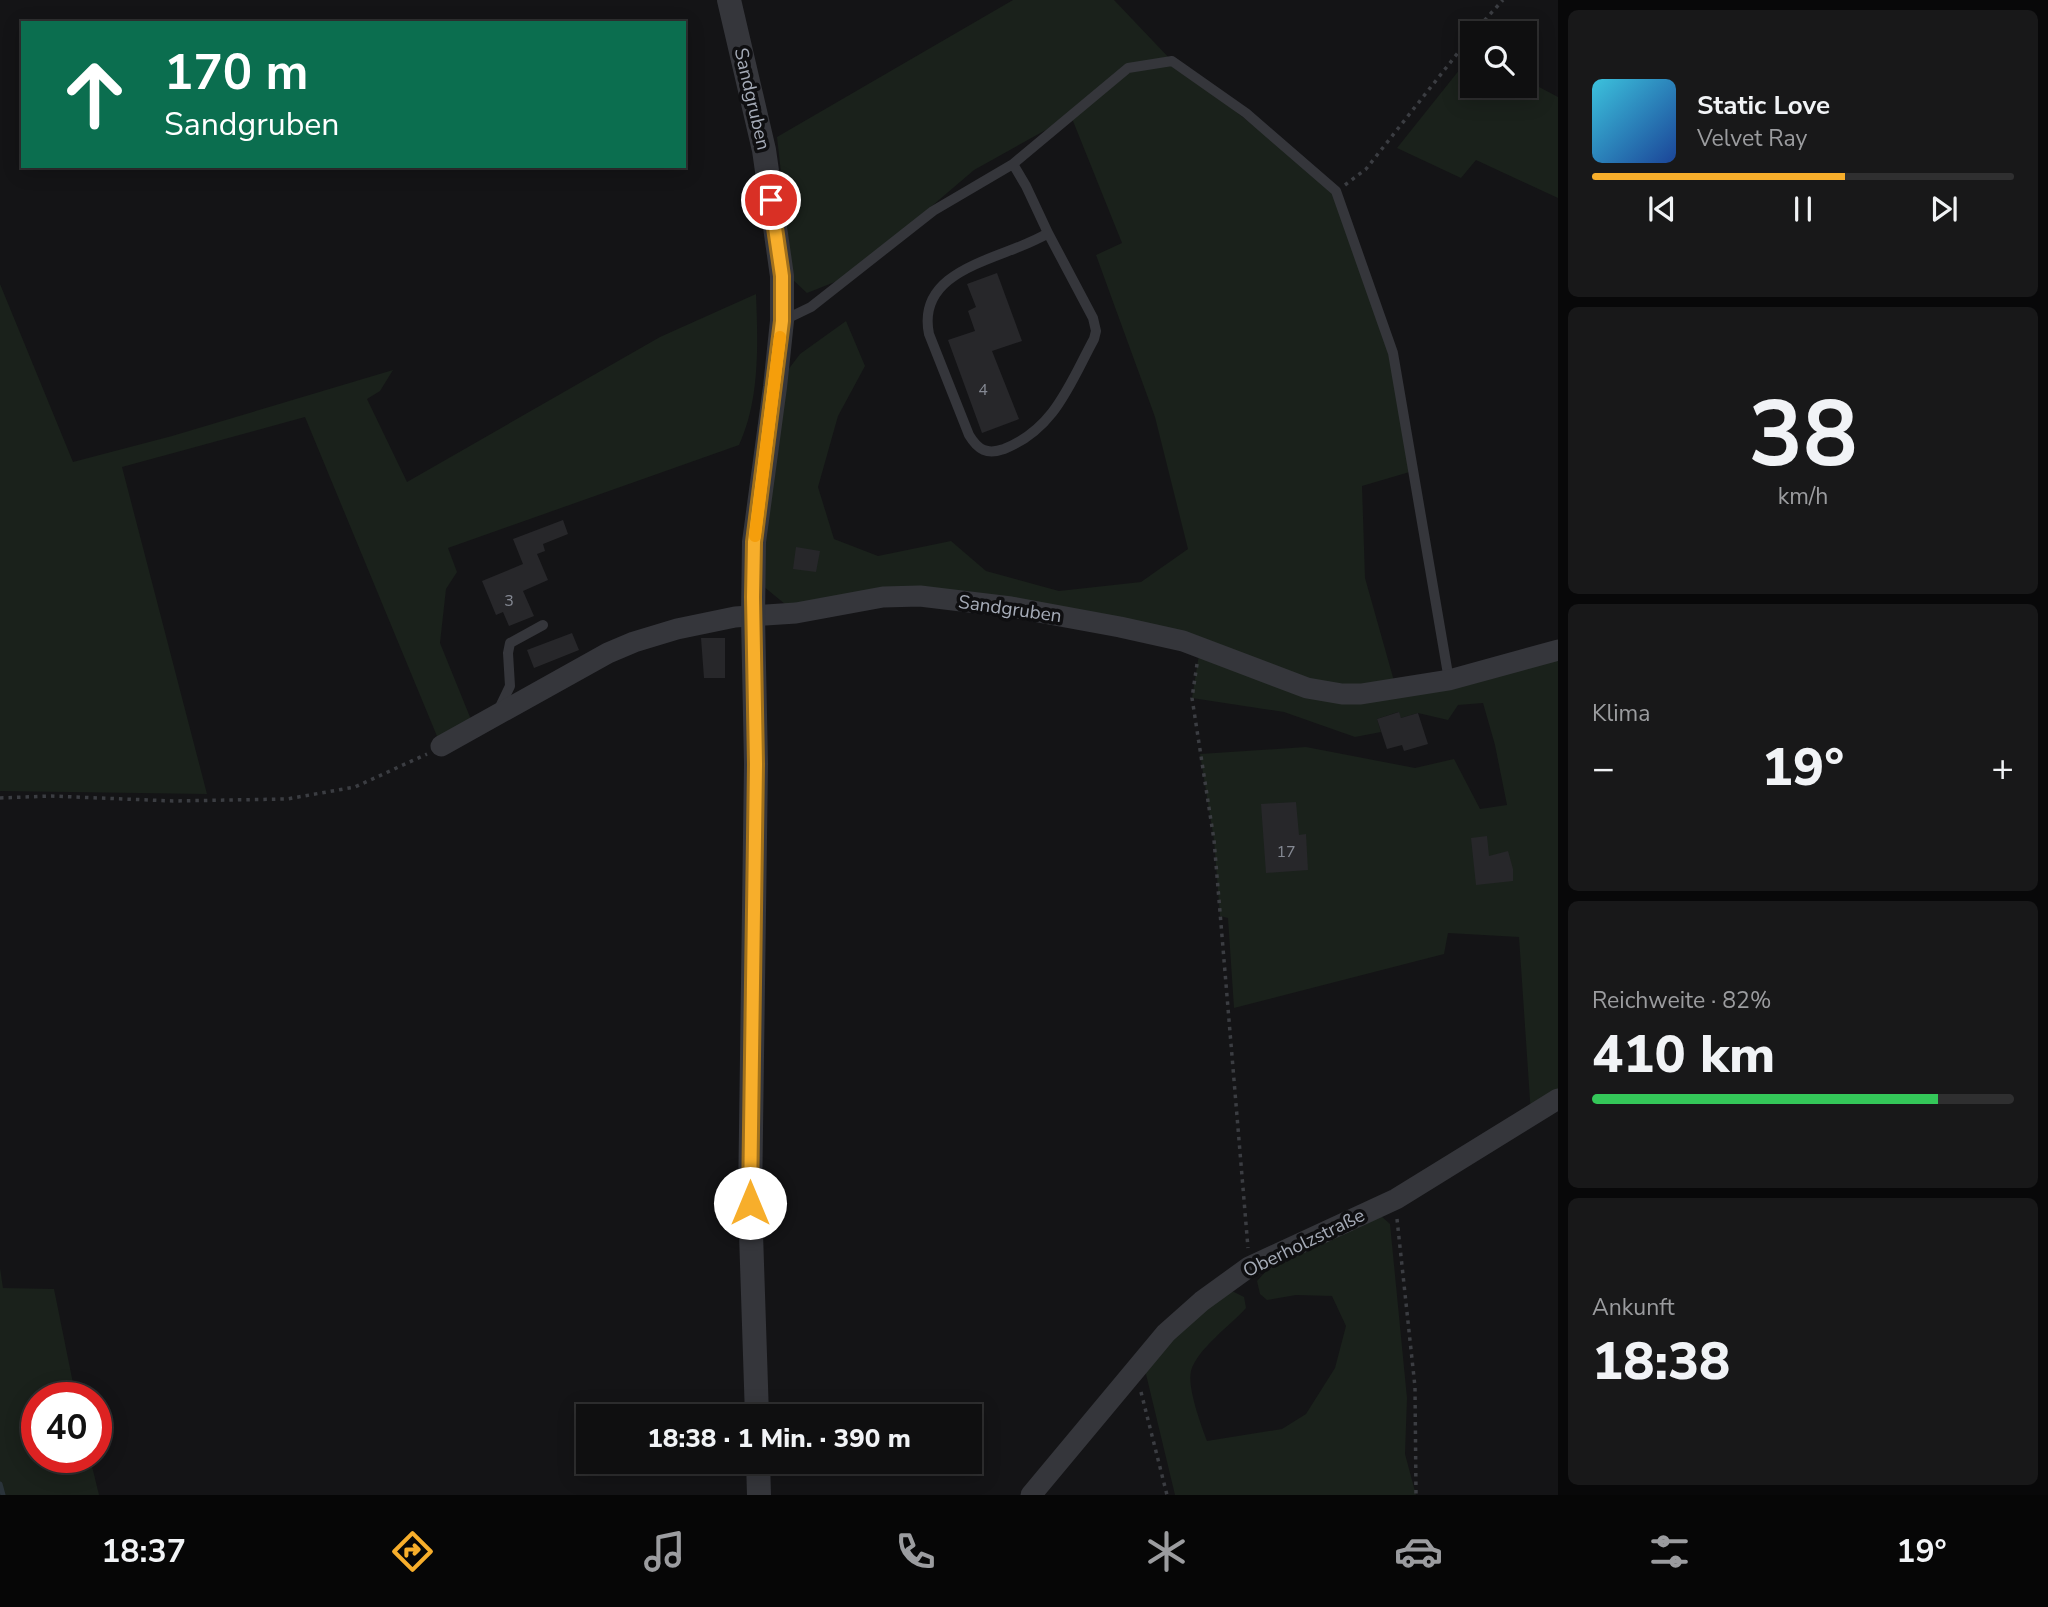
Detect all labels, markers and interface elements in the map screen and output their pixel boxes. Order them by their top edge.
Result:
map controls [1460,21,1537,98]
button: search [1460,21,1537,98]
text: 170 m [164,39,308,106]
street label: Sandgruben [728,45,776,153]
icon: ahead [49,49,140,140]
text: Static Love [1697,88,1830,123]
text: Sandgruben [164,103,340,146]
text: Velvet Ray [1697,123,1807,154]
pin [741,170,801,230]
icon: arrive [752,181,790,219]
icon: previous [1643,190,1681,228]
icon: pause [1784,190,1822,228]
icon: next [1925,190,1963,228]
text: 38 [1748,373,1858,497]
house number: 4 [978,379,988,401]
text: km/h [1778,481,1828,512]
street label: Sandgruben [957,589,1063,629]
house number: 3 [504,590,514,612]
text: Klima [1592,698,1650,729]
text: 19° [1762,732,1844,803]
text: − [1592,743,1615,794]
text: + [1991,743,2014,794]
house number: 17 [1276,841,1296,863]
text: Reichweite · 82% [1592,985,1771,1016]
text: 410 km [1592,1019,1775,1090]
position arrow [713,1166,787,1240]
street label: Oberholzstraße [1239,1202,1369,1284]
text: Ankunft [1592,1292,1674,1323]
text: 18:38 [1592,1326,1730,1397]
speed limit sign: 40 [21,1382,112,1473]
text: 18:38 · 1 Min. · 390 m [647,1421,911,1456]
icon: directions [388,1527,437,1576]
icon: music [640,1527,689,1576]
icon: phone [891,1527,940,1576]
icon: climate [1142,1527,1191,1576]
icon: car [1394,1527,1443,1576]
icon: filters [1645,1527,1694,1576]
text: 18:37 [101,1530,186,1573]
text: 19° [1896,1530,1947,1573]

